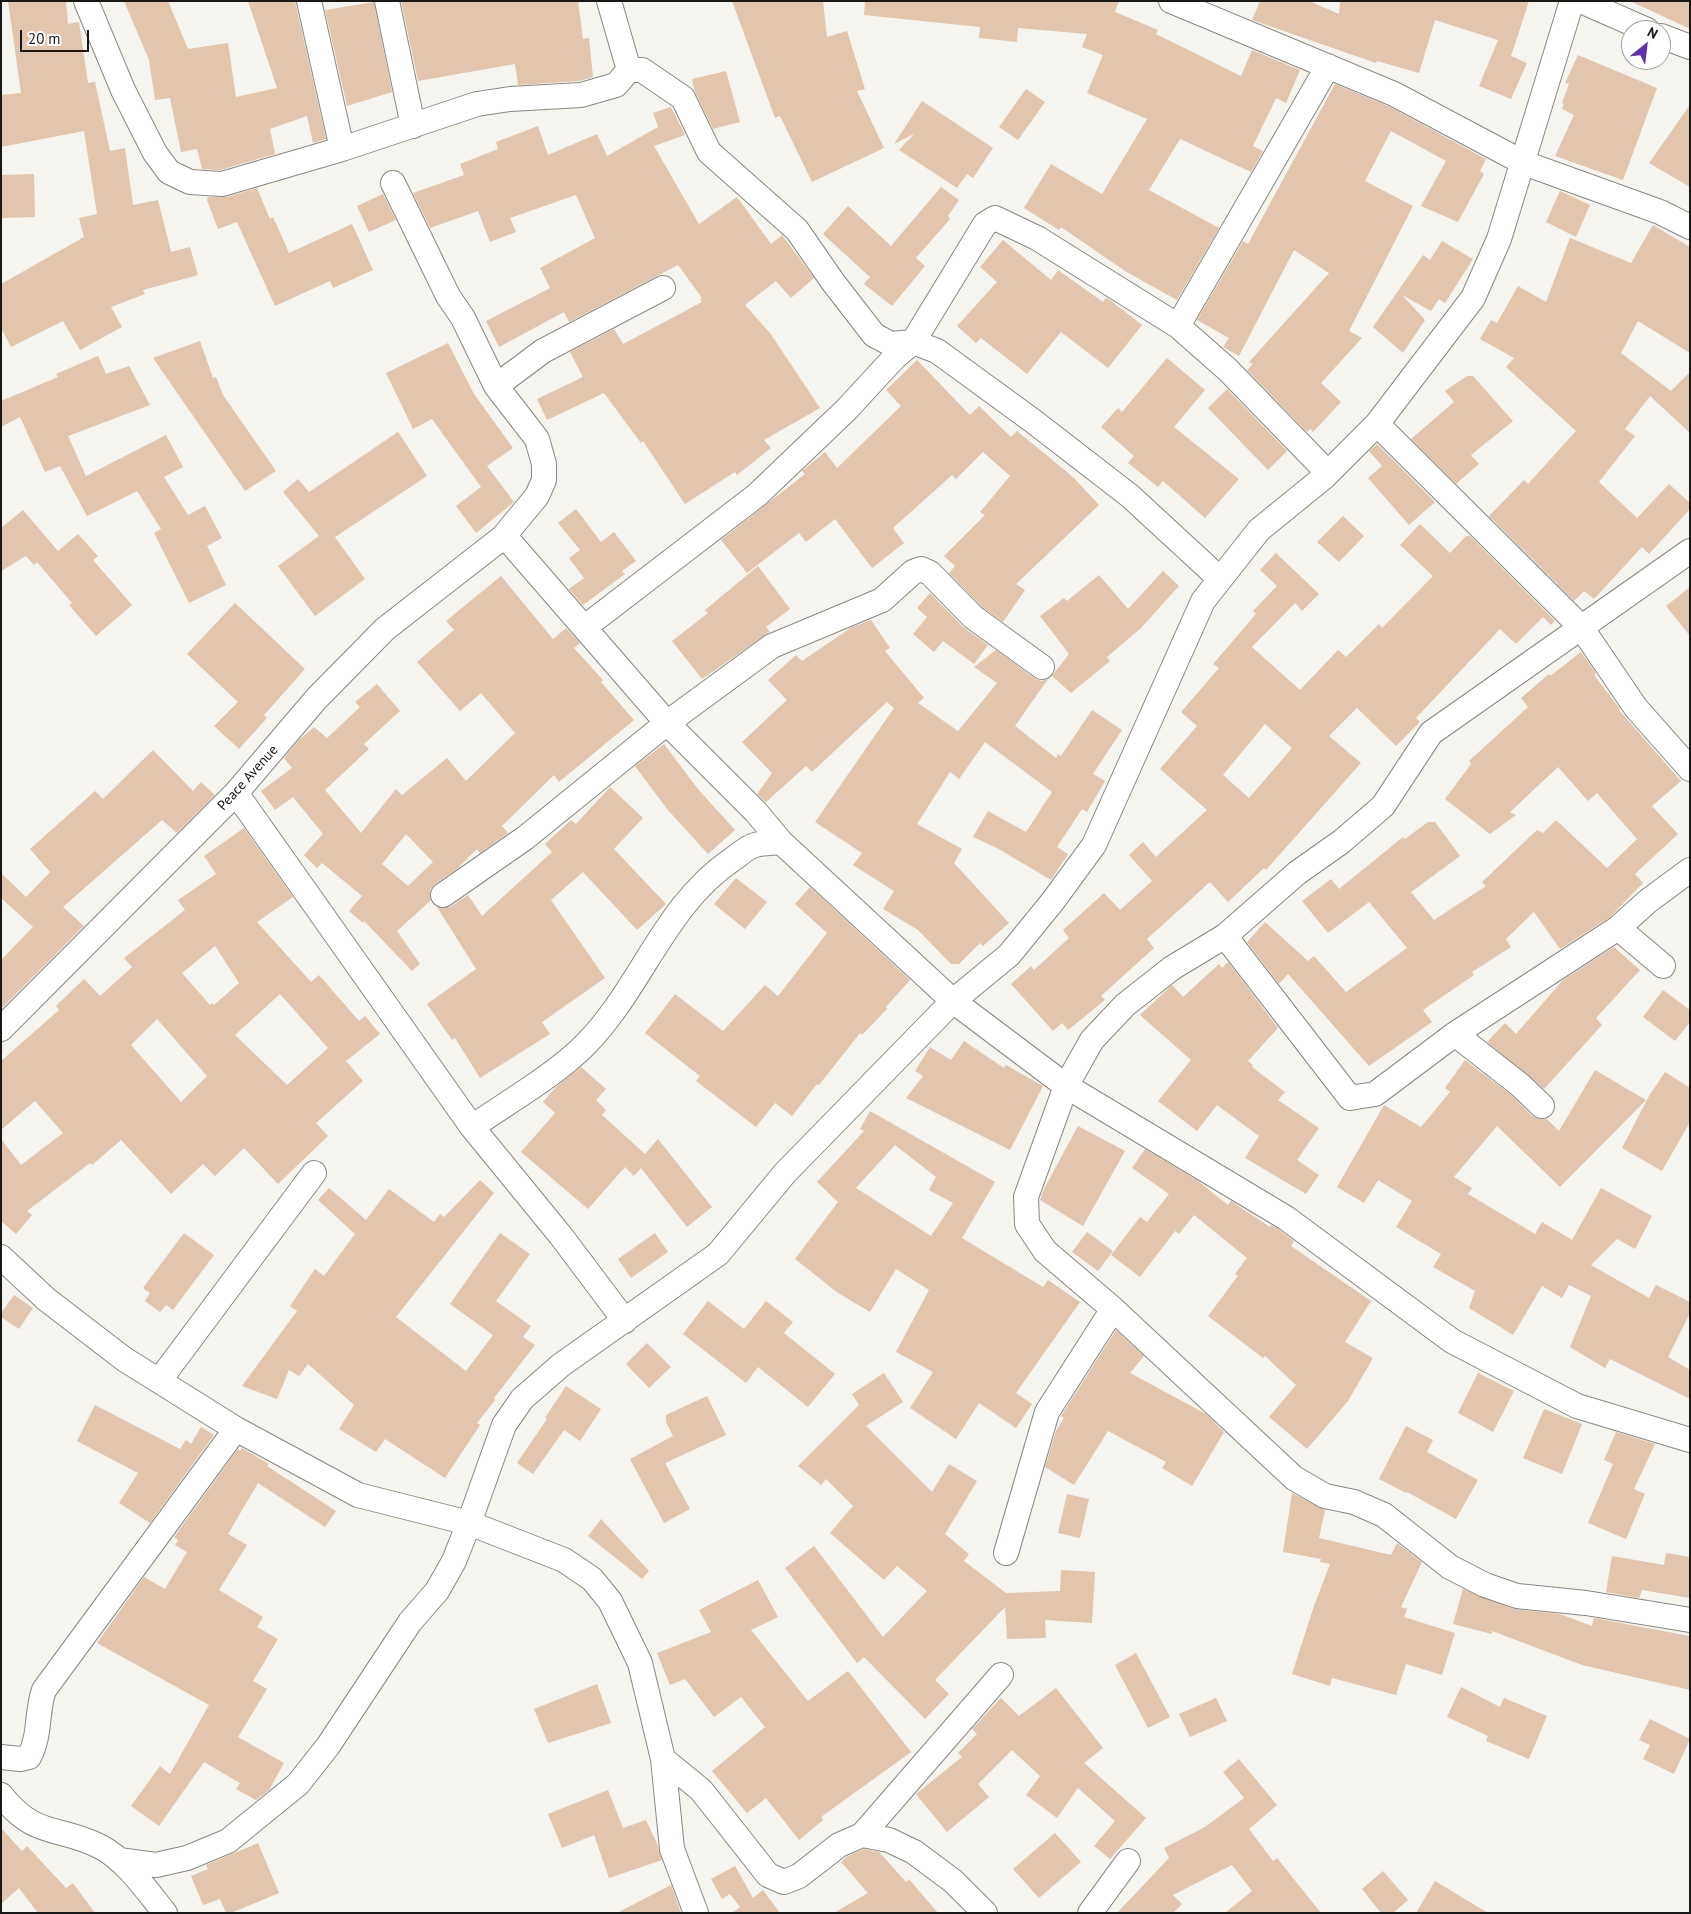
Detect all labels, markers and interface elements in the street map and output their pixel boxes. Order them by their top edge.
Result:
scale bar [22,20,91,52]
north arrow [1621,20,1671,70]
text: N [1644,23,1661,43]
text: 20 m [28,29,61,48]
street label: Peace Avenue [214,742,282,814]

